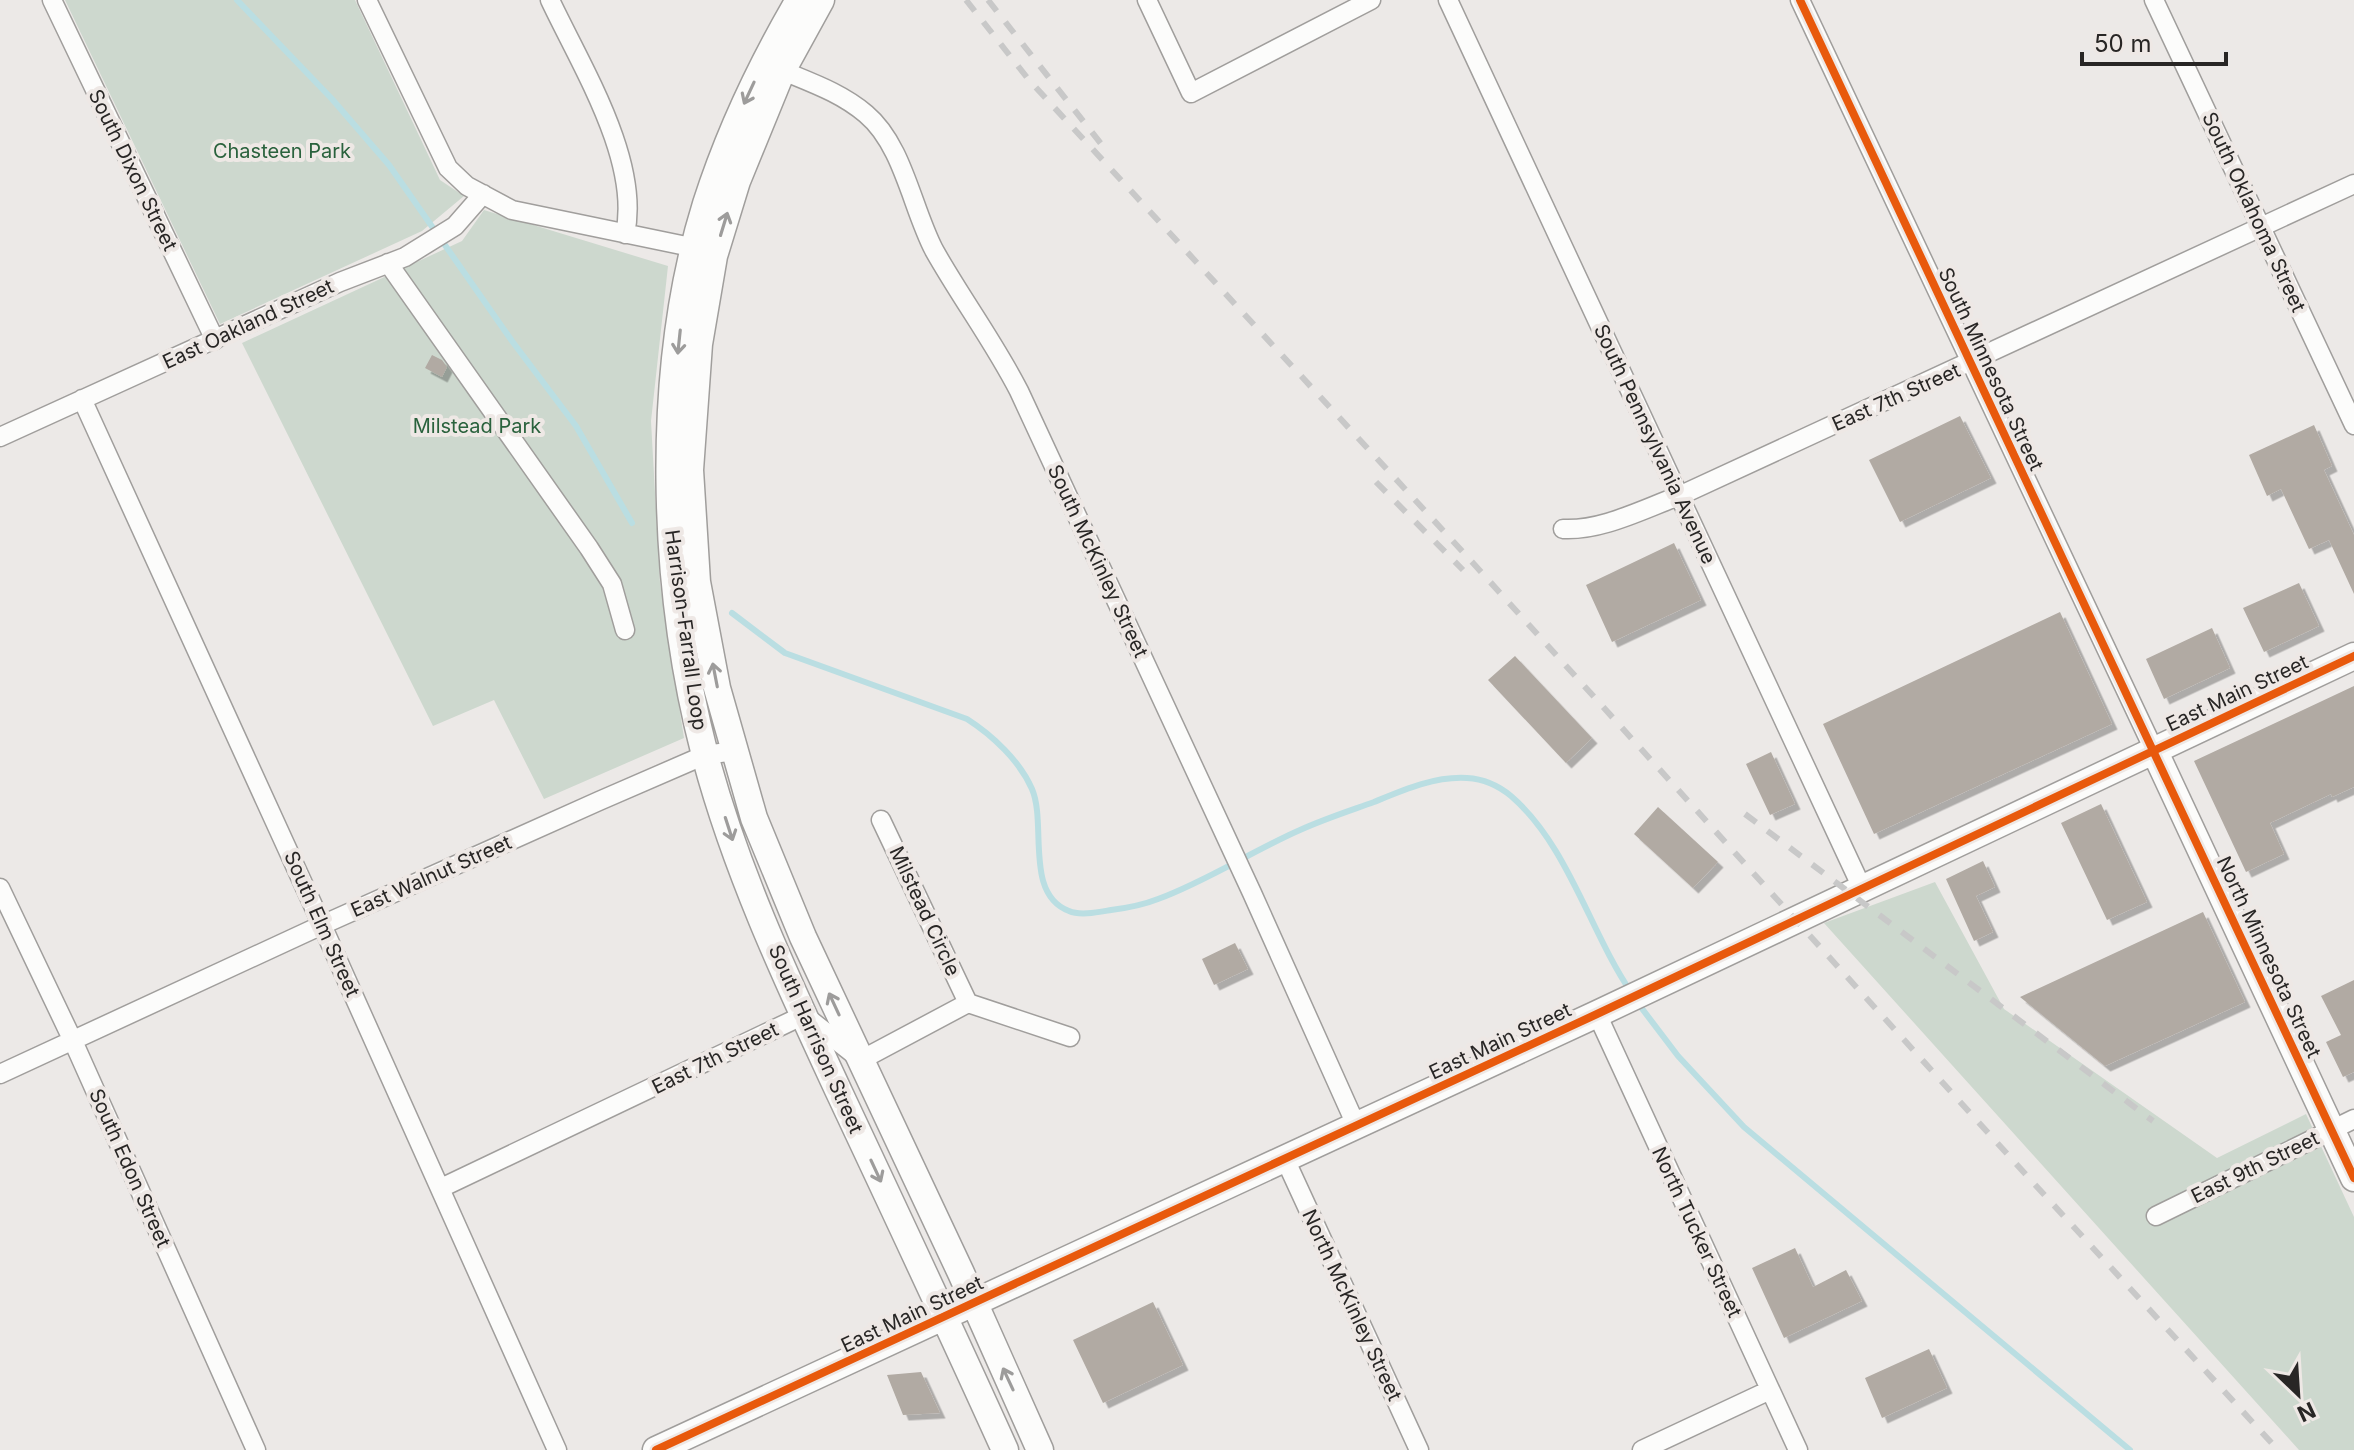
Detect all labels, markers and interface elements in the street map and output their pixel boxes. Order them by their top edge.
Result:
scale bar [2082,16,2226,66]
text: 50 m [2094,29,2152,58]
one-way arrow [741,81,756,105]
street label: South Dixon Street [84,86,183,255]
street label: South Oklahoma Street [2197,108,2311,316]
park label: Chasteen Park [213,139,351,163]
one-way arrow [717,212,732,238]
street label: South Minnesota Street [1933,264,2049,475]
street label: East Oakland Street [159,274,338,374]
street label: South Pennsylvania Avenue [1589,320,1721,568]
one-way arrow [671,328,686,355]
street label: East 7th Street [1828,358,1964,436]
park label: Milstead Park [413,414,541,438]
street label: South McKinley Street [1043,461,1153,662]
street label: Harrison-Farrall Loop [660,528,712,732]
street label: East Main Street [2162,649,2312,736]
one-way arrow [707,663,722,689]
one-way arrow [723,817,738,842]
street label: East Walnut Street [347,830,515,922]
street label: Milstead Circle [884,842,966,980]
street label: South Elm Street [279,847,365,1001]
street label: North Minnesota Street [2212,852,2326,1062]
street label: South Harrison Street [764,941,869,1137]
one-way arrow [826,992,841,1016]
street label: East Main Street [1425,997,1575,1084]
street label: East 7th Street [648,1017,783,1099]
street label: South Edon Street [84,1085,176,1251]
street label: East 9th Street [2187,1126,2323,1208]
street label: North Tucker Street [1647,1143,1747,1321]
one-way arrow [869,1159,884,1183]
street label: North McKinley Street [1297,1206,1407,1405]
street label: East Main Street [837,1270,987,1357]
north arrow [2258,1354,2338,1434]
one-way arrow [1000,1367,1015,1391]
text: N [2293,1397,2320,1427]

